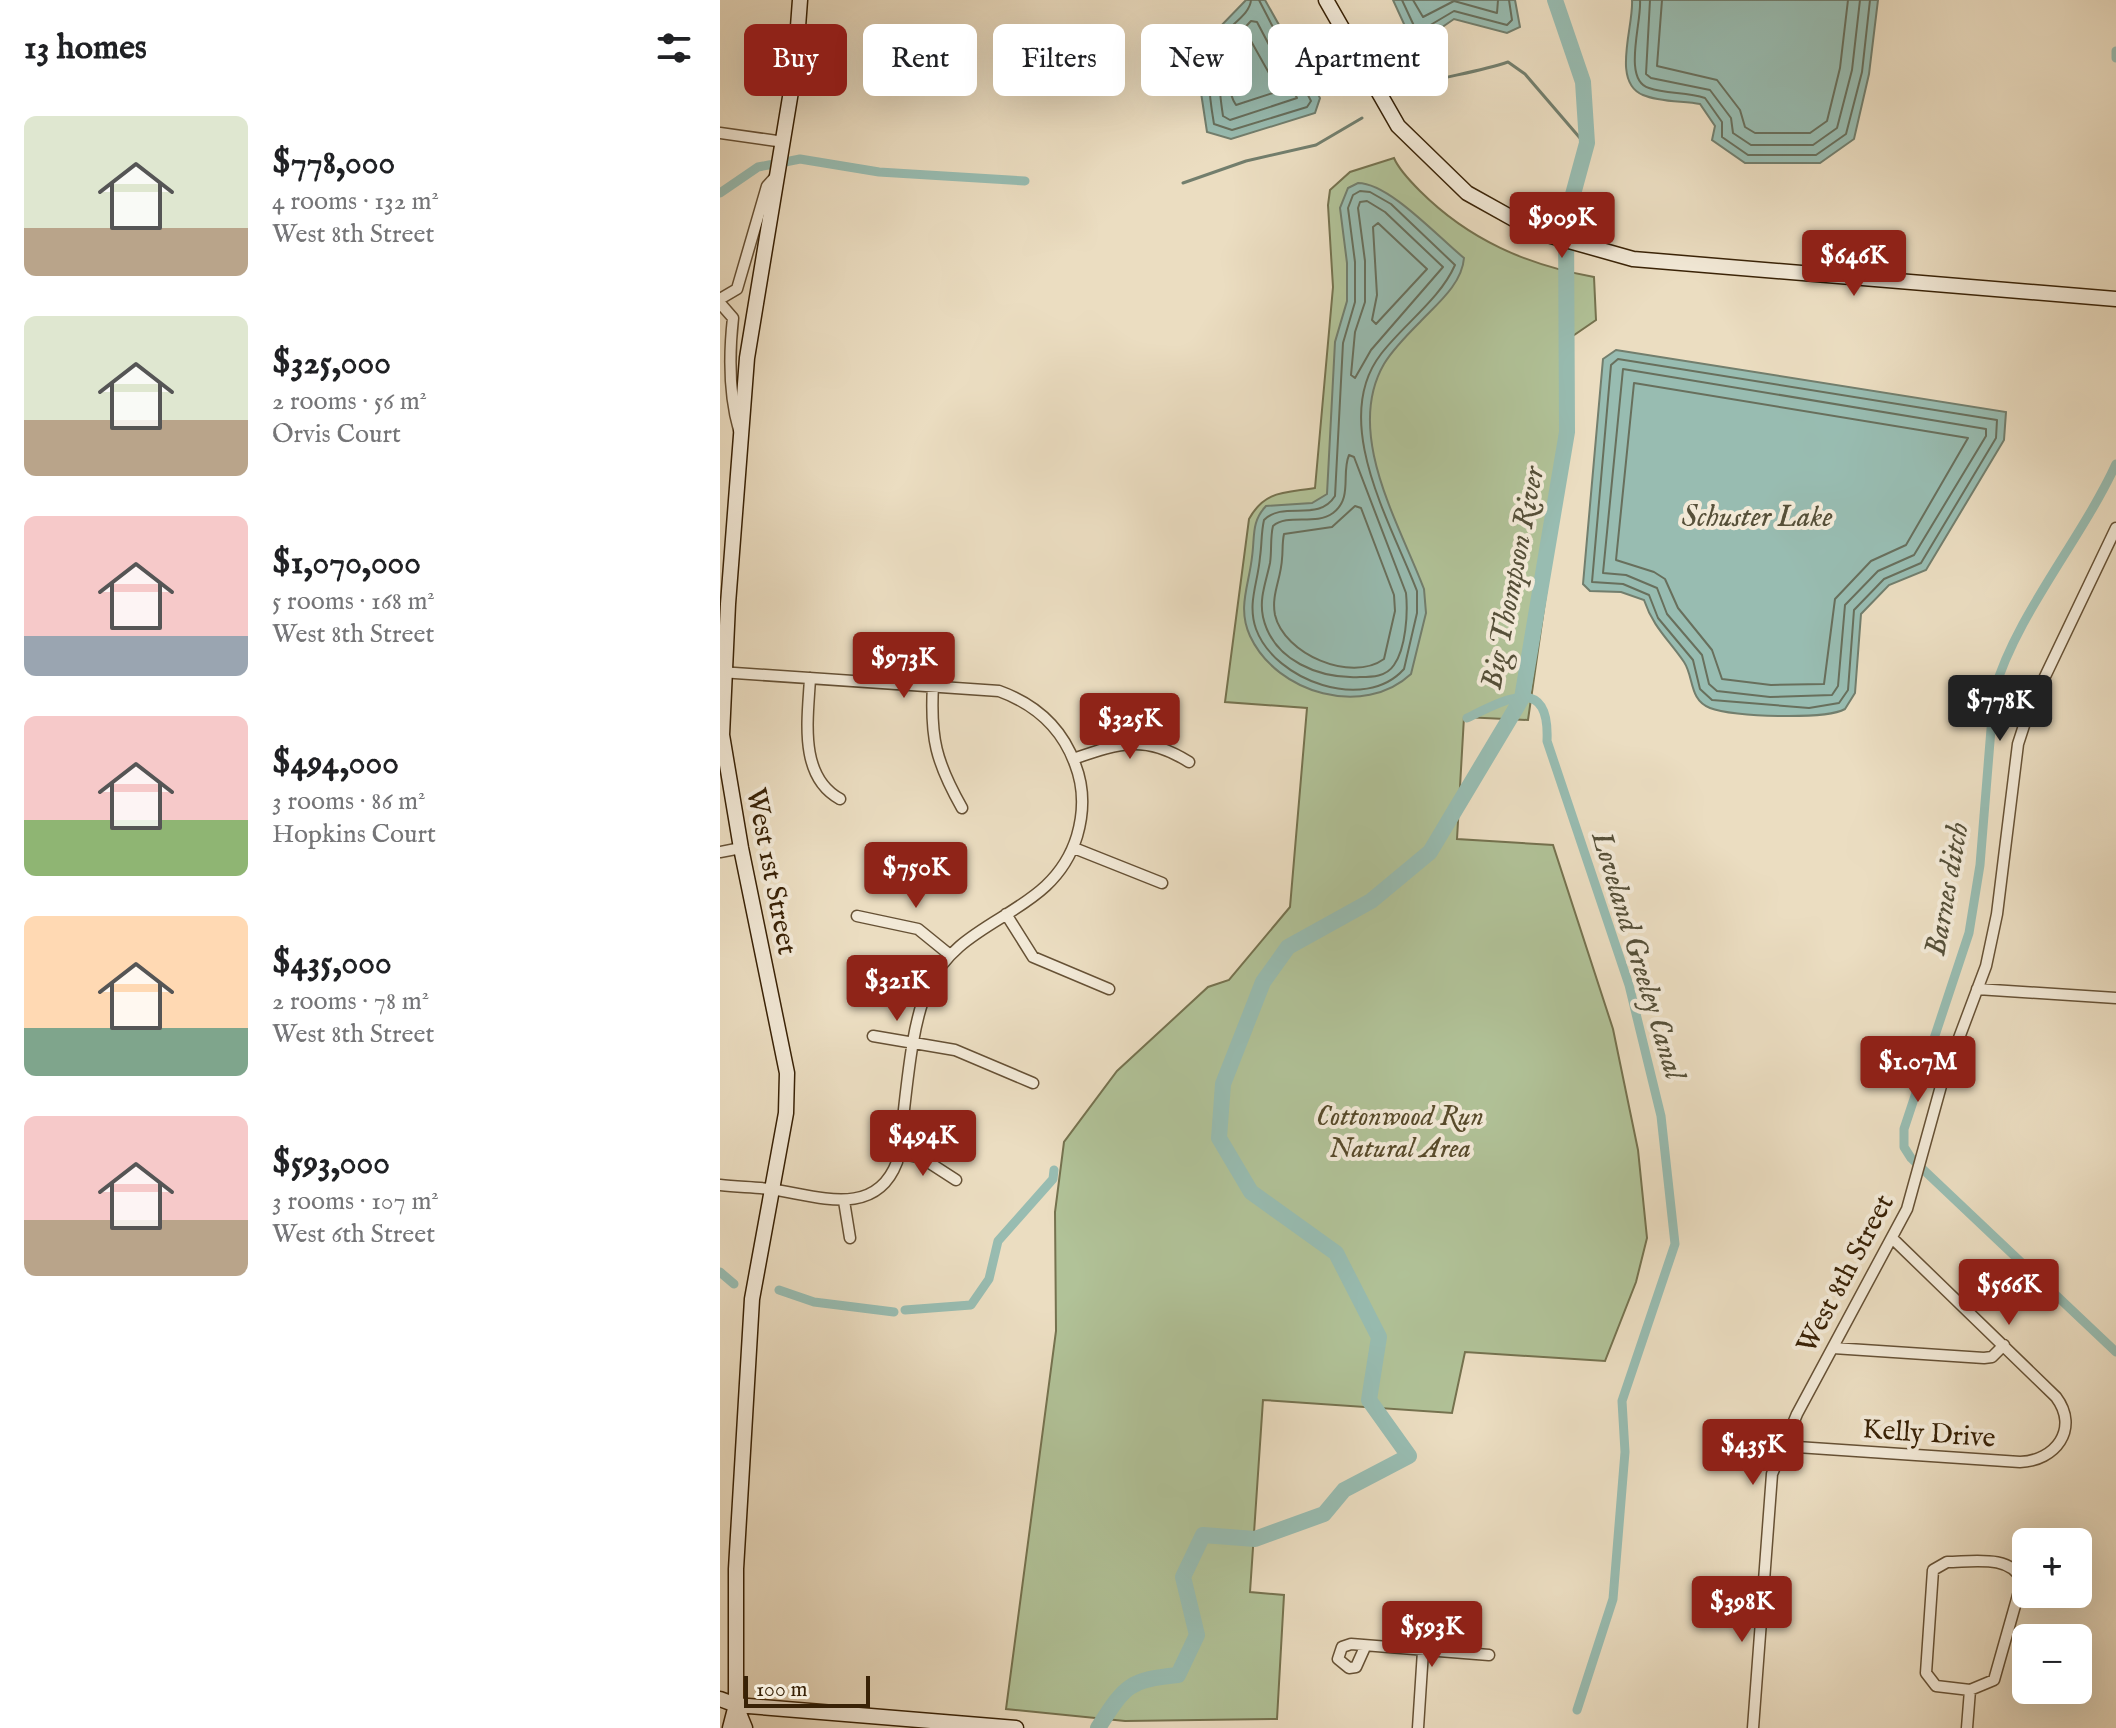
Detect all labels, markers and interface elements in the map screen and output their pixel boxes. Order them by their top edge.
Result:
chip: Buy [744,24,847,96]
chip: Rent [863,24,977,96]
chip: Filters [993,24,1125,96]
chip: New [1141,24,1252,96]
chip: Apartment [1268,24,1448,96]
icon: filters [652,26,696,70]
text: 13 homes [24,27,147,70]
text: $778,000 [272,142,395,185]
icon: home [88,148,184,244]
text: 4 rooms · 132 m² [272,185,439,218]
pin: $909K [1506,192,1618,260]
text: $909K [1528,201,1596,234]
text: West 8th Street [272,218,434,251]
pin: $646K [1798,230,1910,298]
text: $646K [1820,239,1888,272]
text: $325,000 [272,342,391,385]
icon: home [88,348,184,444]
text: 2 rooms · 56 m² [272,385,427,418]
text: Orvis Court [272,418,401,451]
water label: Big Thompson River [1474,462,1555,693]
water label: Schuster Lake [1682,499,1832,537]
text: $1,070,000 [272,542,421,585]
icon: home [88,548,184,644]
text: 5 rooms · 168 m² [272,585,435,618]
text: West 8th Street [272,618,434,651]
pin: $973K [848,632,960,700]
text: $973K [871,641,937,674]
pin: $778K [1944,675,2056,743]
text: $778K [1966,684,2034,717]
pin: $325K [1074,693,1186,761]
text: $325K [1098,702,1162,735]
text: $494,000 [272,742,399,785]
icon: home [88,748,184,844]
text: 3 rooms · 86 m² [272,785,425,818]
street label: West 1st Street [737,785,804,958]
text: Hopkins Court [272,818,436,851]
water label: Barnes ditch [1918,819,1978,959]
water label: Loveland Greeley Canal [1581,826,1694,1087]
pin: $750K [860,842,972,910]
text: $750K [882,851,950,884]
text: $435,000 [272,942,392,985]
icon: home [88,948,184,1044]
pin: $321K [841,955,953,1023]
text: $321K [865,964,929,997]
text: 2 rooms · 78 m² [272,985,429,1018]
text: West 8th Street [272,1018,434,1051]
pin: $1.07M [1853,1036,1983,1104]
text: $1.07M [1878,1045,1958,1078]
park label: Cottonwood Run Natural Area [1316,1100,1484,1167]
pin: $494K [867,1110,979,1178]
text: $494K [888,1119,958,1152]
text: $593,000 [272,1142,390,1185]
icon: home [88,1148,184,1244]
text: 3 rooms · 107 m² [272,1185,439,1218]
street label: West 8th Street [1790,1188,1903,1360]
text: West 6th Street [272,1218,435,1251]
pin: $566K [1953,1259,2065,1327]
text: $566K [1977,1268,2041,1301]
street label: Kelly Drive [1861,1412,1997,1457]
pin: $435K [1697,1419,1809,1487]
text: $435K [1720,1428,1786,1461]
map controls [2012,1528,2092,1704]
button: + [2012,1528,2092,1608]
pin: $398K [1686,1576,1798,1644]
text: $398K [1710,1585,1774,1618]
pin: $593K [1376,1601,1488,1669]
text: $593K [1400,1610,1464,1643]
button: − [2012,1624,2092,1704]
scale bar [744,1672,870,1708]
text: 100 m [756,1676,808,1704]

